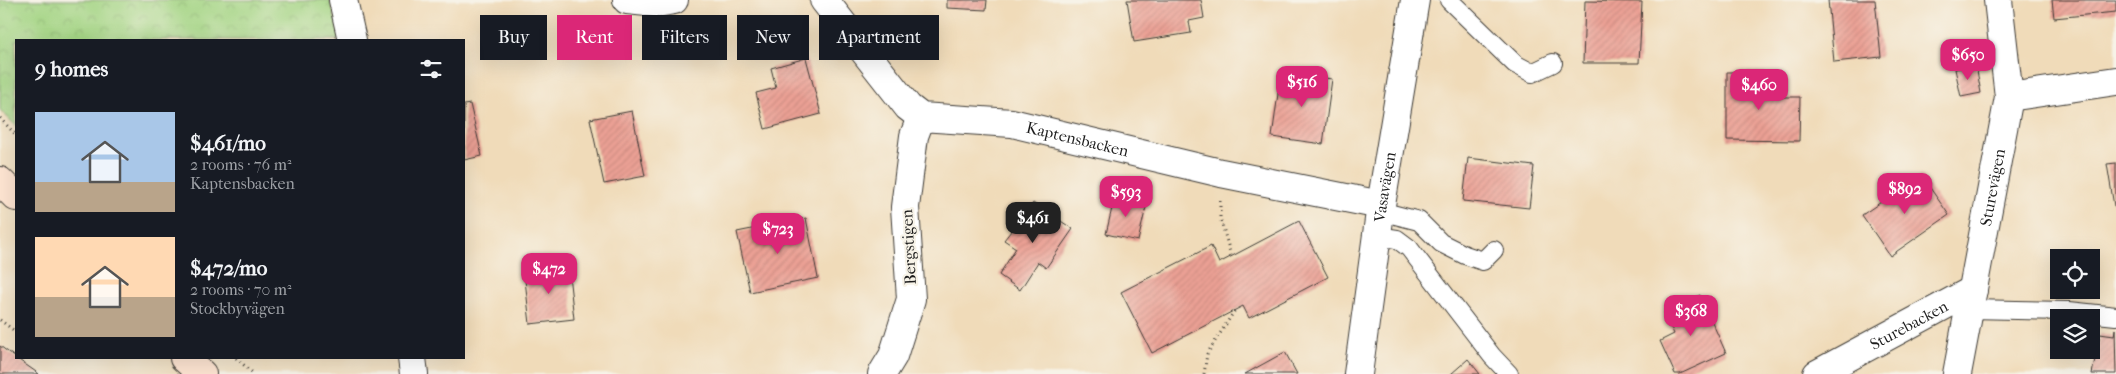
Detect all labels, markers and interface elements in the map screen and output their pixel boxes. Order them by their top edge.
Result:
chip: Buy [480,15,547,60]
chip: Rent [557,15,632,60]
chip: Filters [642,15,727,60]
chip: New [737,15,809,60]
chip: Apartment [819,15,939,60]
pin: $650 [1938,38,1998,81]
text: $650 [1951,45,1985,64]
icon: filters [417,55,445,83]
text: 9 homes [35,57,108,81]
pin: $516 [1272,66,1332,108]
pin: $460 [1729,68,1789,111]
text: $516 [1287,72,1317,91]
text: $460 [1741,75,1777,94]
street label: Kaptensbacken [1024,118,1131,161]
text: $461/mo [190,131,266,155]
icon: home [75,132,135,192]
street label: Sturevägen [1976,146,2009,228]
street label: Vasavägen [1370,150,1400,224]
text: 2 rooms · 76 m² [190,155,291,174]
pin: $892 [1875,172,1935,215]
text: Kaptensbacken [190,174,295,193]
pin: $593 [1096,176,1156,218]
text: $892 [1888,179,1922,198]
text: $593 [1111,182,1141,201]
pin: $461 [1003,202,1063,244]
street label: Bergstigen [897,208,920,285]
text: $461 [1017,208,1049,227]
pin: $723 [748,212,808,255]
text: $723 [762,219,794,238]
map controls [2050,249,2100,359]
button: locate [2050,249,2100,299]
pin: $472 [519,252,579,295]
text: $472/mo [190,256,267,280]
icon: home [75,257,135,317]
text: $472 [532,259,566,278]
text: 2 rooms · 70 m² [190,280,292,299]
pin: $368 [1661,294,1721,337]
street label: Sturebacken [1867,296,1952,354]
text: Stockbyvägen [190,299,285,318]
text: $368 [1675,301,1707,320]
button: layers [2050,309,2100,359]

